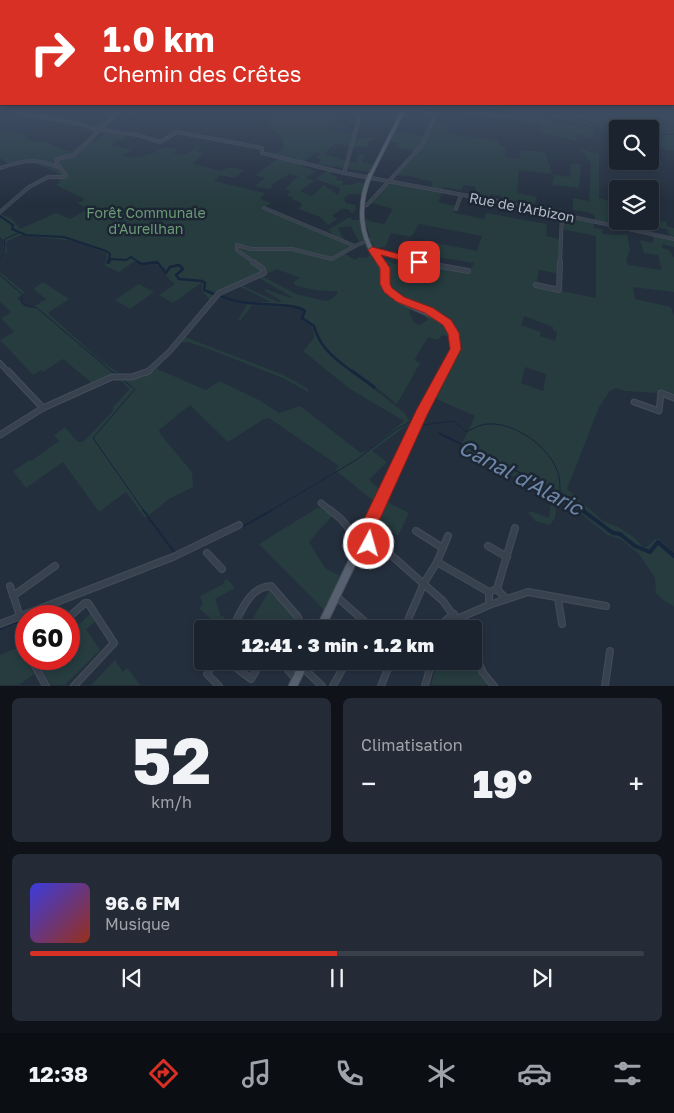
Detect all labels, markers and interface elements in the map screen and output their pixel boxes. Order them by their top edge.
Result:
text: 1.0 km [103,18,215,60]
icon: right [20,20,85,85]
text: Chemin des Crêtes [103,60,301,87]
map controls [609,120,659,230]
button: search [609,120,659,170]
button: layers [609,180,659,230]
street label: Rue de l'Arbizon [468,188,576,226]
park label: Forêt Communale d'Aureilhan [86,204,206,237]
pin [398,241,440,283]
icon: arrive [405,248,433,276]
water label: Canal d'Alaric [455,434,589,521]
position arrow [342,517,394,569]
speed limit sign: 60 [15,605,80,670]
text: 12:41 · 3 min · 1.2 km [242,633,434,656]
text: 52 [132,720,211,798]
text: Climatisation [361,735,463,755]
text: 19° [473,761,532,806]
text: − [361,767,376,800]
text: + [629,767,644,800]
text: km/h [151,792,192,812]
text: 96.6 FM [105,891,180,914]
text: Musique [105,914,170,934]
icon: previous [118,964,146,992]
icon: pause [323,964,351,992]
icon: next [528,964,556,992]
icon: directions [146,1056,181,1091]
icon: music [239,1056,274,1091]
icon: phone [332,1056,367,1091]
icon: climate [424,1056,459,1091]
icon: car [517,1056,552,1091]
icon: filters [610,1056,645,1091]
text: 12:38 [29,1060,88,1087]

